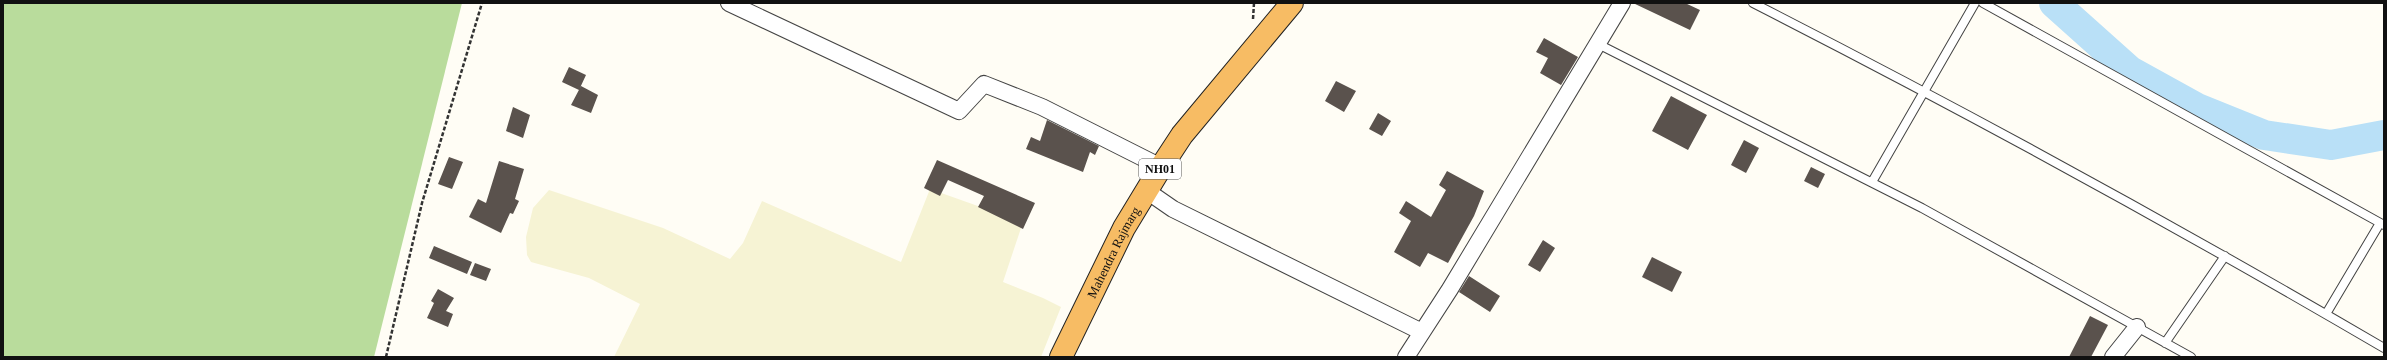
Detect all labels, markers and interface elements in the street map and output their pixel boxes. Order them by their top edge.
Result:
road number: NH01 [1139,159,1181,179]
street label: Mahendra Rajmarg [1084,204,1143,301]

